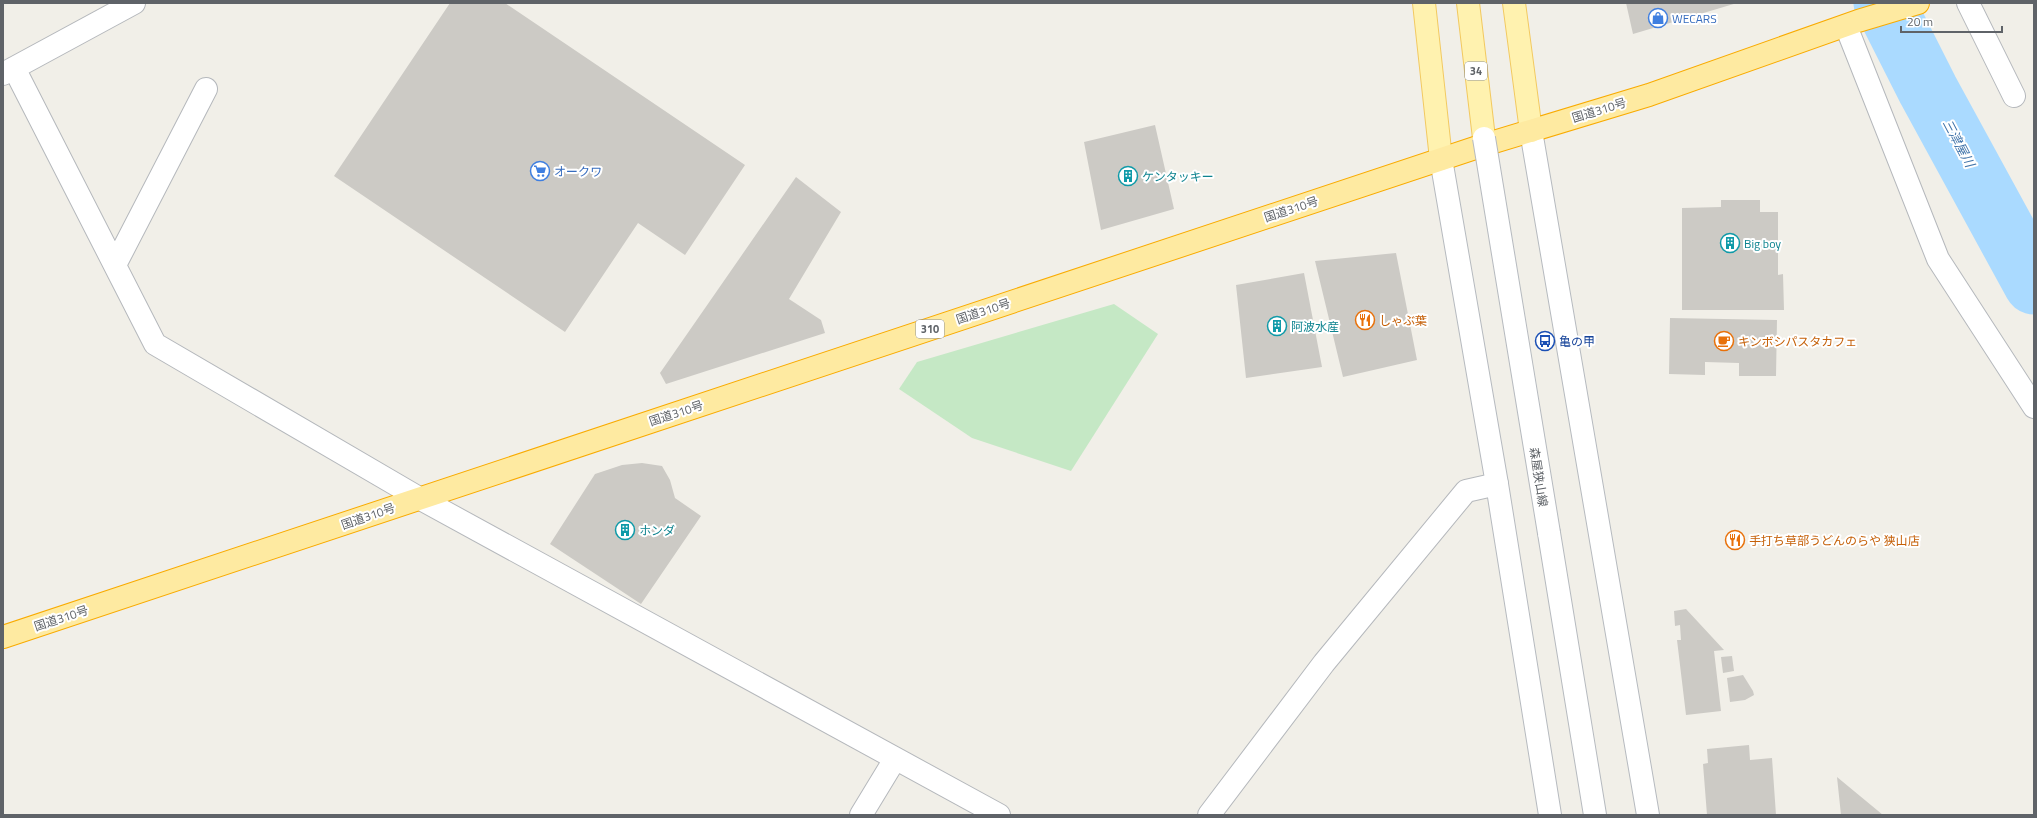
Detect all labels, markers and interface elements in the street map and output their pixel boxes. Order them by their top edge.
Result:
shop icon: WECARS [1647,7,1669,29]
scale bar [1901,8,2002,34]
place label: WECARS [1672,9,1717,28]
text: 20 m [1907,12,1933,31]
road number: 34 [1465,62,1487,80]
street label: 国道310号 [1569,93,1629,127]
water label: 三津屋川 [1938,115,1981,172]
supermarket icon: オークワ [529,160,551,182]
place label: オークワ [554,162,602,181]
building icon: ケンタッキー [1117,165,1139,187]
place label: ケンタッキー [1142,167,1214,186]
street label: 国道310号 [1261,191,1321,227]
building icon: Big boy [1719,232,1741,254]
place label: Big boy [1744,234,1781,253]
street label: 国道310号 [953,293,1013,329]
restaurant icon: しゃぶ葉 [1354,309,1376,331]
place label: しゃぶ葉 [1379,311,1427,330]
building icon: 阿波水産 [1266,315,1288,337]
place label: 阿波水産 [1291,317,1339,336]
road number: 310 [916,320,944,338]
bus stop icon: 亀の甲 [1534,330,1556,352]
cafe icon: キンボシパスタカフェ [1713,330,1735,352]
place label: 亀の甲 [1559,332,1595,351]
place label: キンボシパスタカフェ [1738,332,1857,351]
street label: 国道310号 [646,395,706,431]
street label: 森屋狭山線 [1525,446,1553,508]
street label: 国道310号 [338,498,398,534]
building icon: ホンダ [614,519,636,541]
place label: ホンダ [639,521,675,540]
restaurant icon: 手打ち草部うどんのらや 狭山店 [1724,529,1746,551]
place label: 手打ち草部うどんのらや 狭山店 [1749,531,1920,550]
street label: 国道310号 [31,600,91,636]

